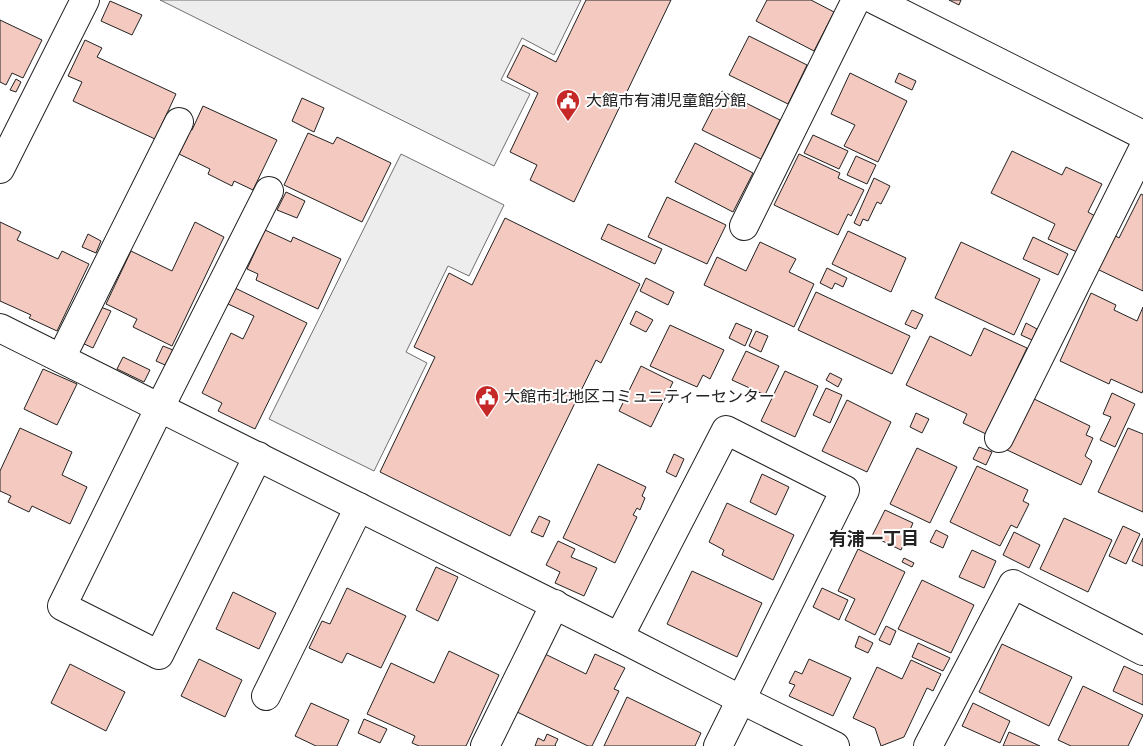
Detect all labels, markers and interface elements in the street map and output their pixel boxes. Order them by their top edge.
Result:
public building icon: 大館市有浦児童館分館 [555,88,581,122]
place label: 大館市有浦児童館分館 [586,92,746,111]
public building icon: 大館市北地区コミュニティーセンター [474,384,500,418]
place label: 大館市北地区コミュニティーセンター [504,388,775,407]
district label: 有浦一丁目 [829,529,919,550]

